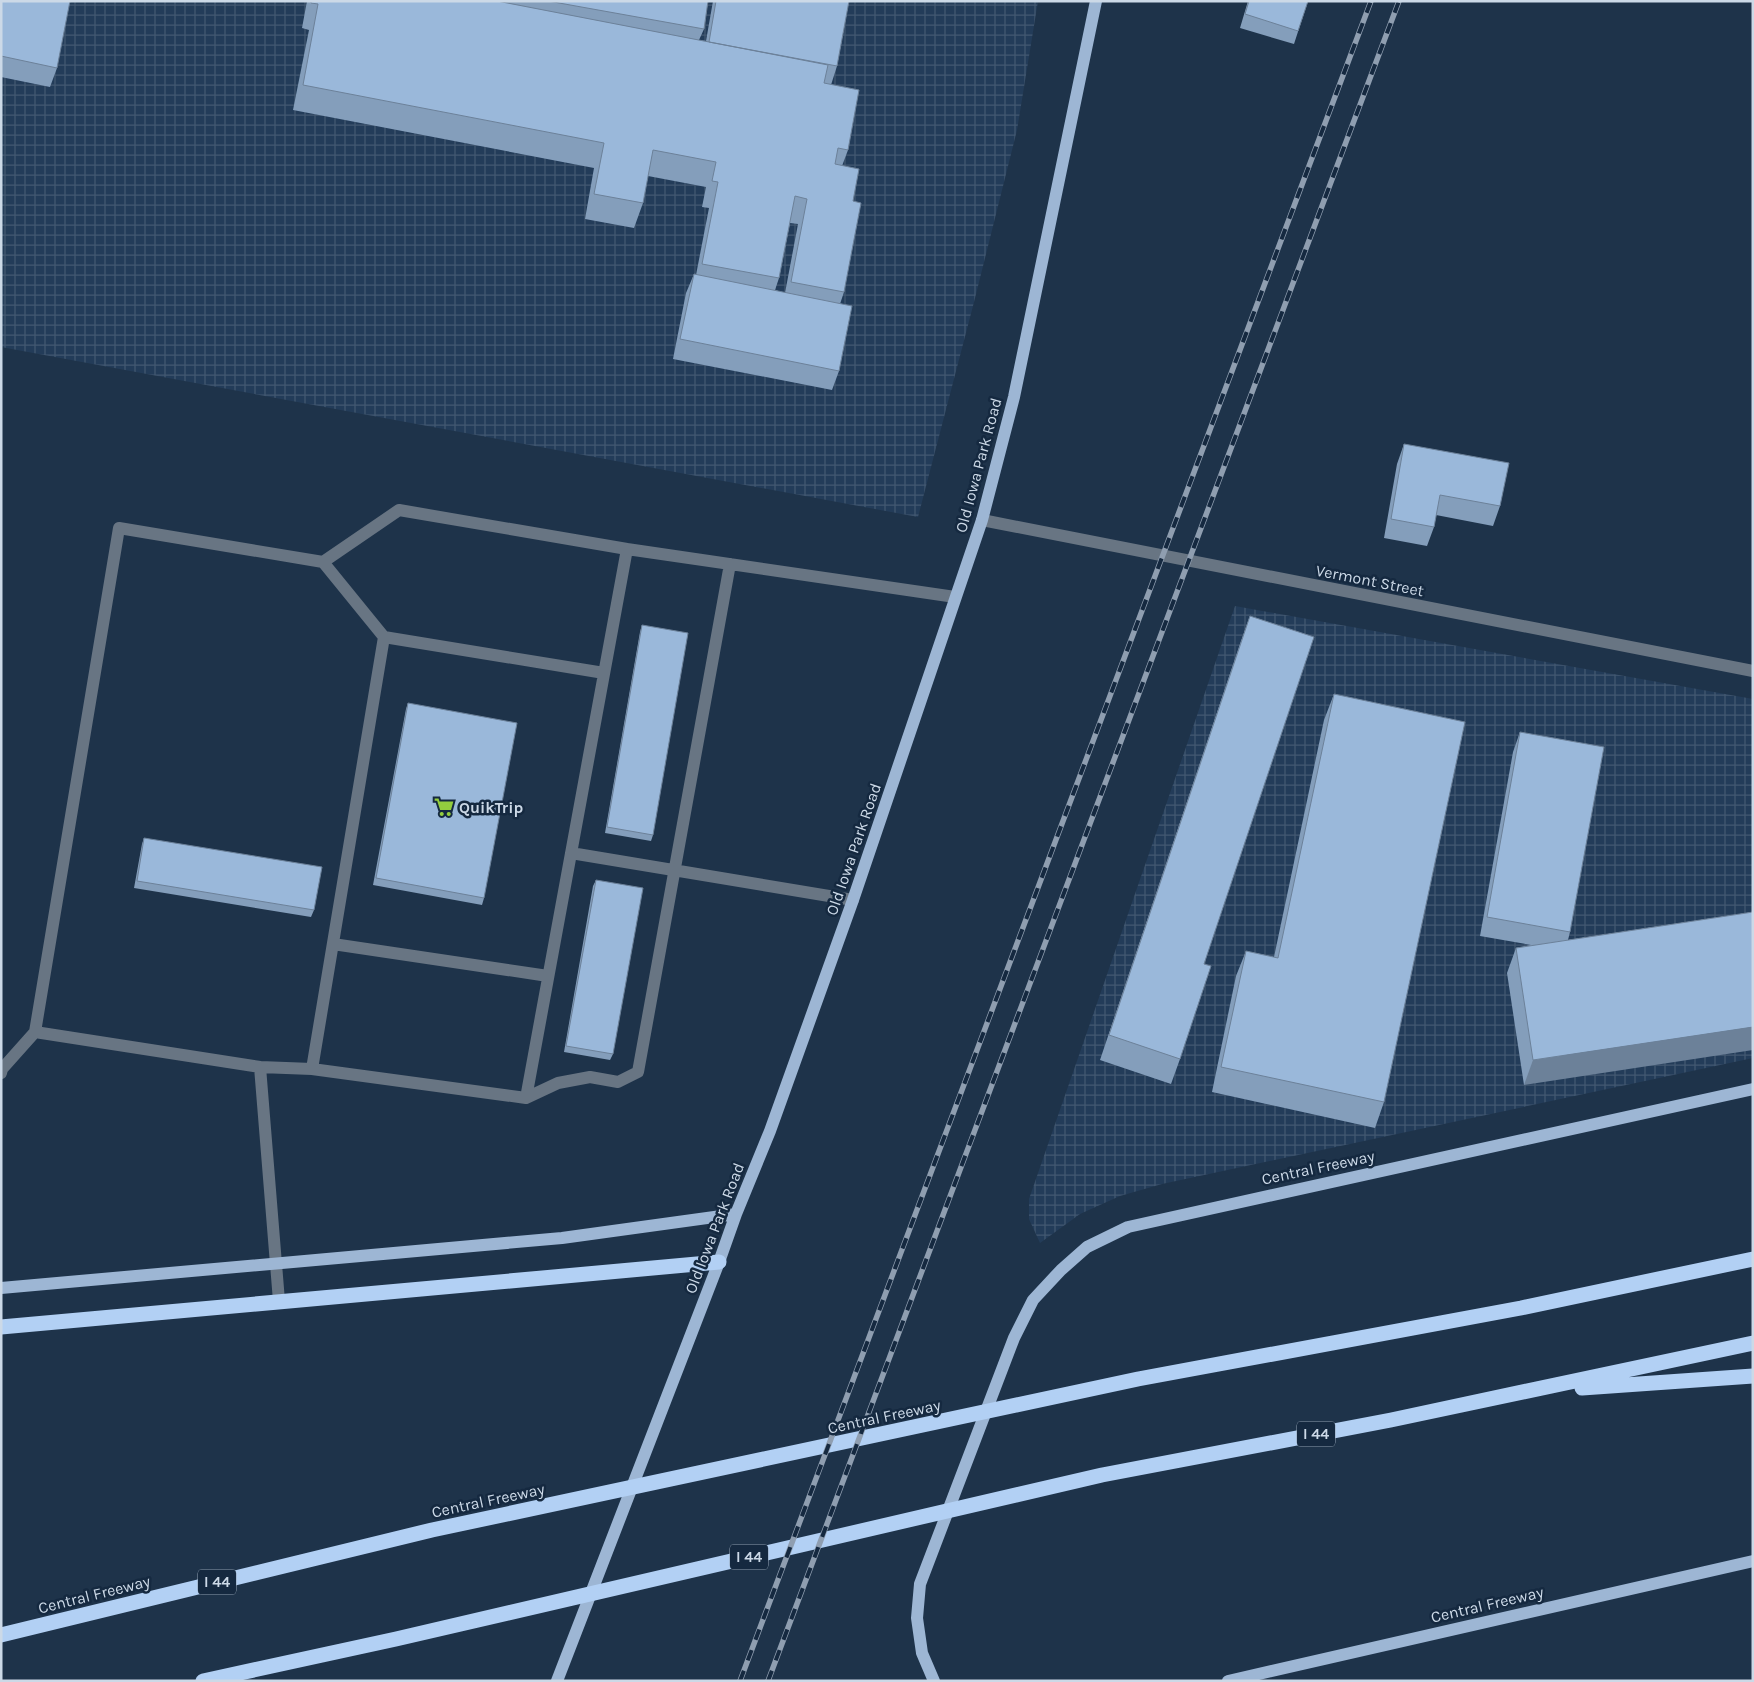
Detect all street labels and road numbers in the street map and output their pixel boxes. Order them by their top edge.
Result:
street label: Old Iowa Park Road [951,396,1006,535]
street label: Vermont Street [1314,561,1426,600]
street label: Old Iowa Park Road [822,781,885,918]
street label: Central Freeway [1260,1146,1377,1189]
street label: Old Iowa Park Road [681,1160,748,1296]
street label: Central Freeway [826,1395,943,1438]
road number: I 44 [1297,1422,1335,1446]
street label: Central Freeway [430,1479,547,1522]
road number: I 44 [730,1544,768,1570]
road number: I 44 [198,1570,236,1594]
street label: Central Freeway [36,1571,153,1618]
street label: Central Freeway [1429,1582,1546,1627]

